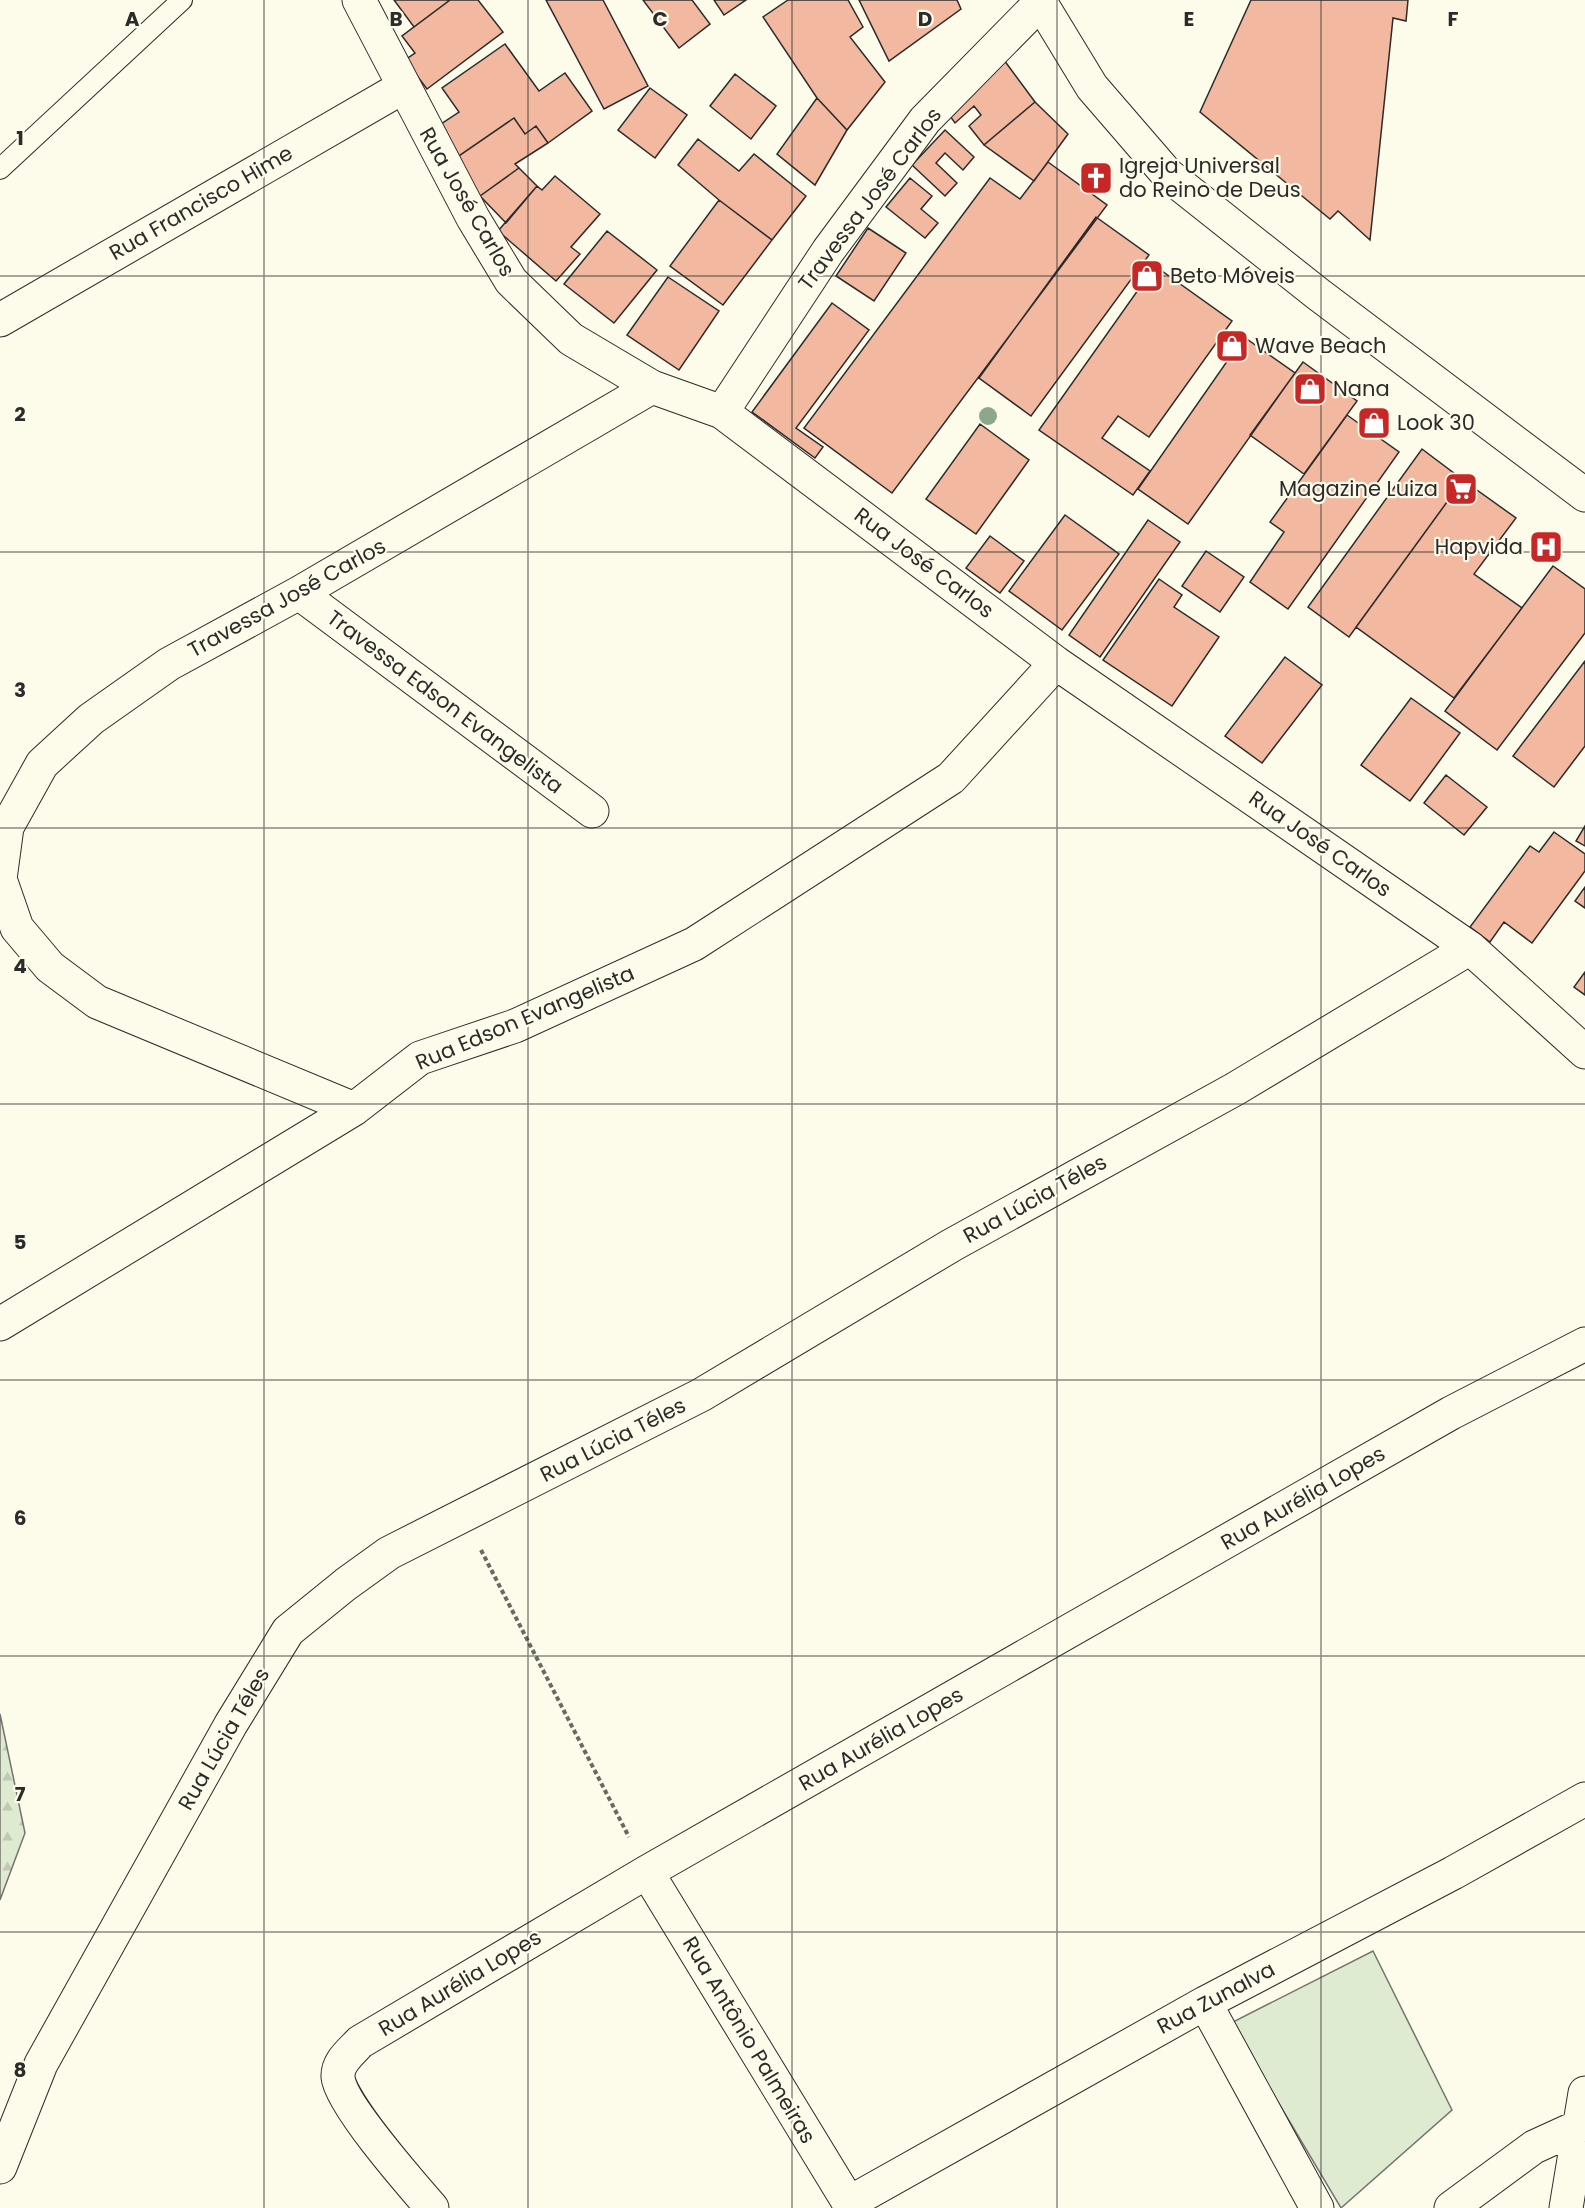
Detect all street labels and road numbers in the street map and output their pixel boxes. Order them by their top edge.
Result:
street label: Travessa José Carlos [791,101,948,296]
street label: Rua José Carlos [413,122,522,282]
street label: Rua Francisco Hime [104,138,298,267]
street label: Rua José Carlos [848,500,1000,625]
street label: Travessa José Carlos [183,531,391,664]
street label: Travessa Edson Evangelista [321,603,569,800]
street label: Rua José Carlos [1243,784,1397,904]
street label: Rua Edson Evangelista [411,958,639,1077]
street label: Rua Lúcia Téles [958,1147,1112,1250]
street label: Rua Lúcia Téles [535,1390,691,1489]
street label: Rua Aurélia Lopes [1215,1439,1390,1556]
street label: Rua Lúcia Téles [171,1662,276,1815]
street label: Rua Aurélia Lopes [793,1680,968,1797]
street label: Rua Aurélia Lopes [373,1922,547,2043]
street label: Rua Antônio Palmeiras [676,1931,823,2149]
street label: Rua Zunalva [1152,1954,1280,2041]

